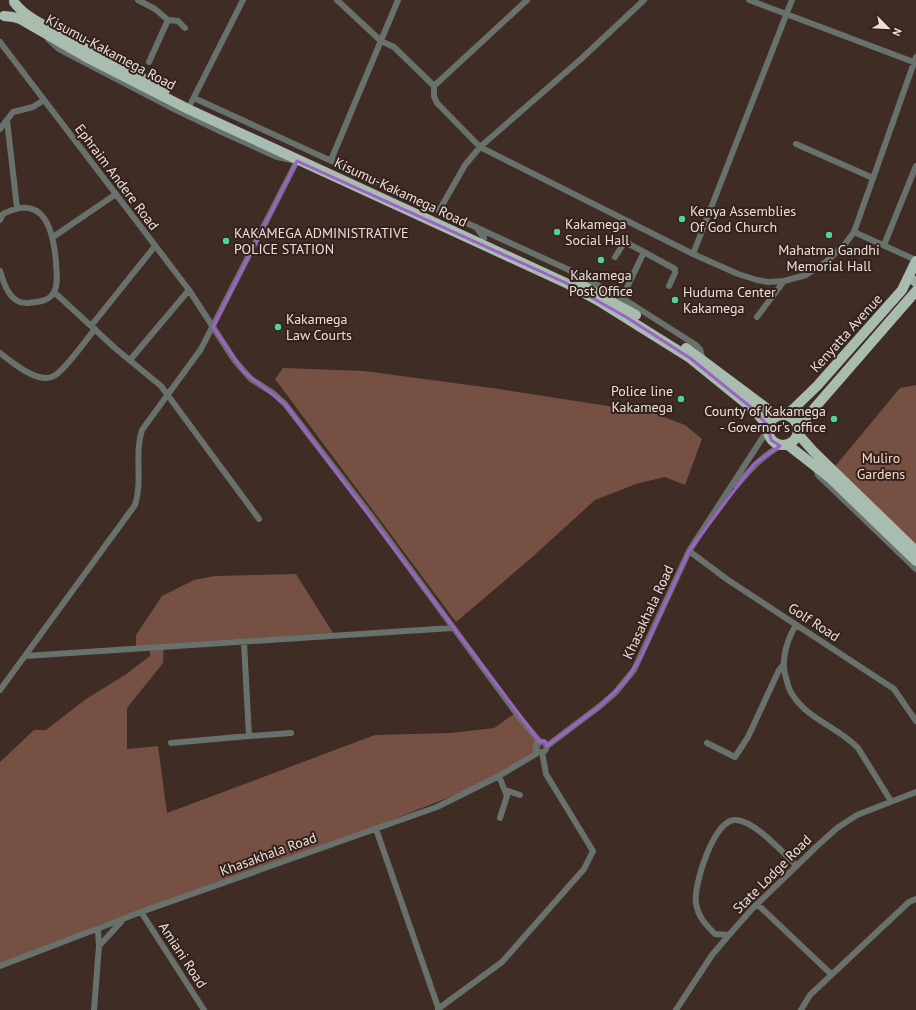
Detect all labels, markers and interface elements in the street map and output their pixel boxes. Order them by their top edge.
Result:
north arrow [868,8,908,48]
street label: Kisumu-Kakamega Road [43,10,179,94]
text: N [889,26,905,38]
street label: Ephraim Andere Road [71,120,163,234]
street label: Kisumu-Kakamega Road [332,153,470,231]
place label: Kenya Assemblies Of God Church [690,202,796,236]
marker: Kenya Assemblies Of God Church [677,214,687,224]
place label: Kakamega Social Hall [565,215,629,249]
place label: KAKAMEGA ADMINISTRATIVE POLICE STATION [234,224,408,258]
marker: Kakamega Social Hall [552,227,562,237]
marker: Mahatma Gandhi Memorial Hall [824,230,834,240]
marker: KAKAMEGA ADMINISTRATIVE POLICE STATION [221,236,231,246]
place label: Mahatma Gandhi Memorial Hall [778,241,880,275]
marker: Kakamega Post Office [596,255,606,265]
place label: Kakamega Post Office [569,266,633,300]
place label: Huduma Center Kakamega [683,283,776,317]
street label: Kenyatta Avenue [806,290,886,376]
marker: Huduma Center Kakamega [670,295,680,305]
place label: Kakamega Law Courts [286,310,352,344]
marker: Kakamega Law Courts [273,322,283,332]
place label: Police line Kakamega [611,382,673,416]
marker: Police line Kakamega [676,394,686,404]
place label: County of Kakamega - Governor's office [704,402,826,436]
marker: County of Kakamega - Governor's office [829,414,839,424]
park label: Muliro Gardens [857,449,905,483]
street label: Khasakhala Road [618,562,678,662]
street label: Golf Road [785,599,843,645]
street label: Khasakhala Road [217,828,319,880]
street label: State Lodge Road [729,831,815,917]
street label: Amiani Road [155,919,211,991]

